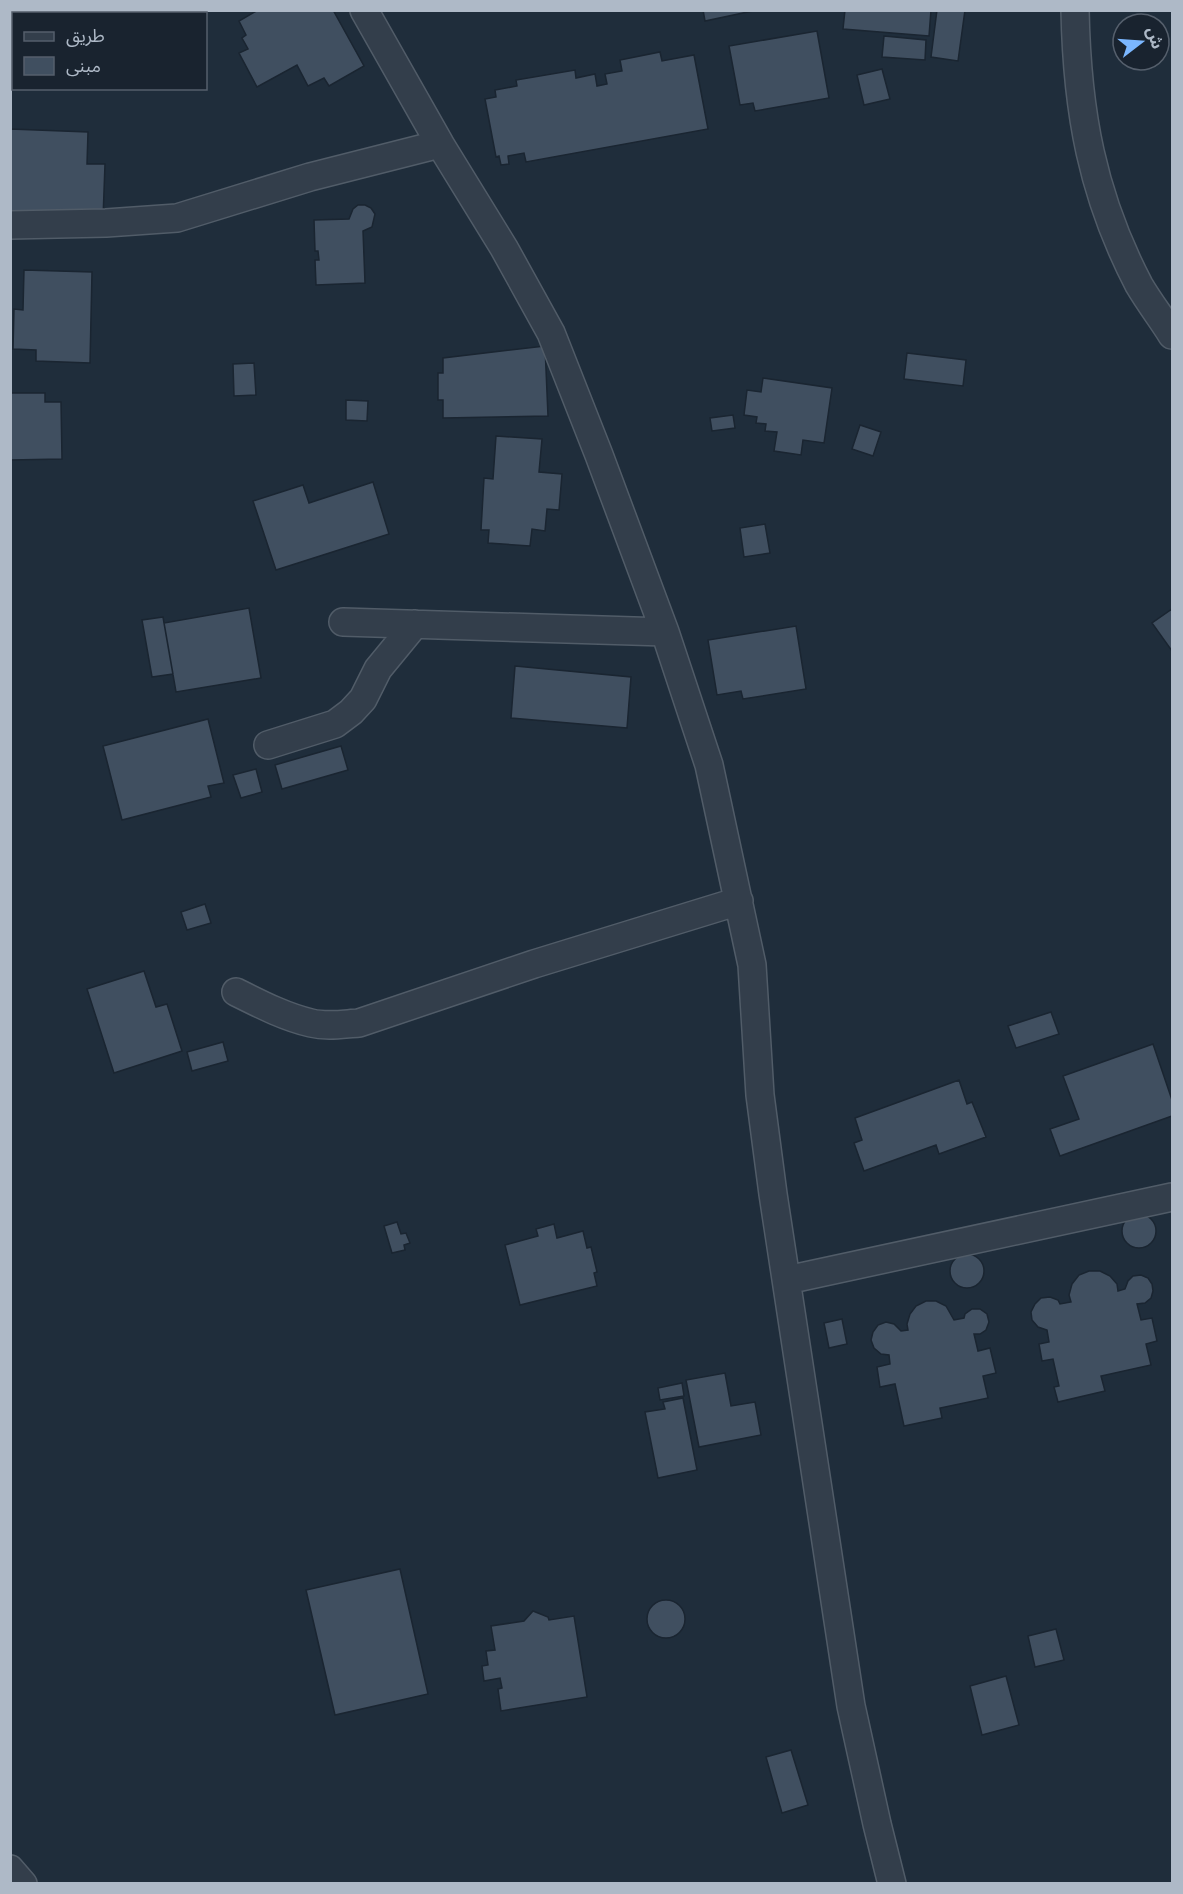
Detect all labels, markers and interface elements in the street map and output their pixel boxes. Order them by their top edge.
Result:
legend [12,12,207,90]
north arrow [1111,12,1171,72]
text: طريق [66,24,105,47]
text: ش [1143,24,1168,51]
text: مبنى [66,54,101,77]

